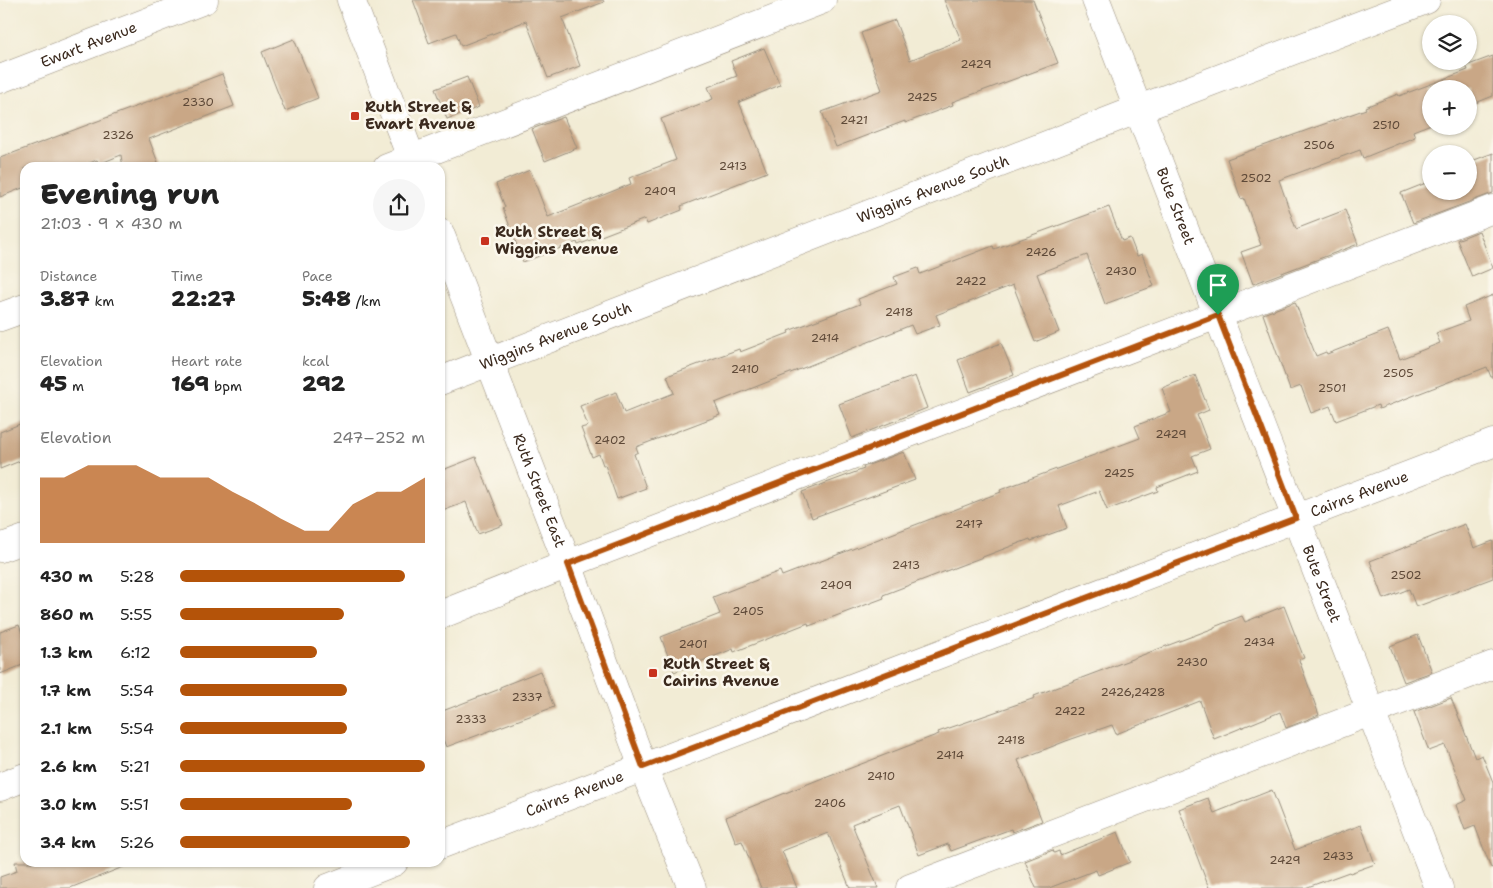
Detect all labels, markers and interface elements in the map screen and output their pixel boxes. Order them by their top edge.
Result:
map controls [1422,15,1477,200]
button: layers [1422,15,1477,70]
street label: Ewart Avenue [38,17,140,72]
house number: 2429 [960,56,992,72]
button: + [1422,80,1477,135]
house number: 2425 [907,89,937,105]
house number: 2330 [182,94,214,110]
place label: Ruth Street & Ewart Avenue [365,97,475,134]
marker: Ruth Street & Ewart Avenue [349,110,361,122]
house number: 2421 [840,112,868,128]
house number: 2510 [1372,117,1400,133]
house number: 2326 [102,127,134,143]
house number: 2506 [1303,137,1335,153]
button: − [1422,145,1477,200]
street label: Wiggins Avenue South [854,150,1012,228]
house number: 2413 [719,158,747,174]
street label: Bute Street [1152,165,1200,248]
house number: 2502 [1240,170,1272,186]
text: Evening run [40,175,219,213]
button: share [373,179,425,231]
house number: 2409 [644,183,676,199]
text: 21:03 · 9 × 430 m [40,213,182,234]
place label: Ruth Street & Wiggins Avenue [495,222,618,259]
marker: Ruth Street & Wiggins Avenue [479,235,491,247]
house number: 2426 [1025,244,1057,260]
house number: 2430 [1105,263,1137,279]
pin [1197,264,1239,315]
text: Distance [40,267,97,285]
text: Time [171,267,203,285]
text: Pace [302,267,333,285]
icon: arrive [1204,271,1232,299]
house number: 2422 [955,273,987,289]
text: 3.87 [40,285,90,313]
text: 22:27 [171,285,235,313]
text: 5:48 [302,285,351,313]
text: km [90,292,114,310]
text: /km [351,292,381,310]
street label: Wiggins Avenue South [476,297,635,375]
house number: 2418 [885,304,913,320]
house number: 2414 [811,330,839,346]
text: Elevation [40,352,103,370]
text: Heart rate [171,352,242,370]
text: kcal [302,352,329,370]
house number: 2410 [731,361,759,377]
house number: 2505 [1382,365,1414,381]
text: 45 [40,370,67,398]
text: 169 [171,370,209,398]
text: 292 [302,370,345,398]
text: m [67,377,84,395]
text: bpm [209,377,242,395]
house number: 2501 [1318,380,1346,396]
house number: 2429 [1155,426,1187,442]
text: Elevation [40,427,112,448]
text: 247–252 m [332,427,425,448]
street label: Ruth Street East [508,431,570,551]
house number: 2402 [594,432,626,448]
house number: 2425 [1104,465,1134,481]
street label: Cairns Avenue [1307,466,1411,522]
house number: 2417 [955,516,983,532]
street label: Bute Street [1298,542,1346,625]
house number: 2413 [892,557,920,573]
text: 430 m [40,566,93,587]
text: 5:28 [120,566,155,587]
house number: 2502 [1390,567,1422,583]
house number: 2409 [820,577,852,593]
house number: 2405 [732,603,764,619]
text: 860 m [40,604,94,625]
text: 5:55 [120,604,152,625]
house number: 2434 [1243,634,1275,650]
house number: 2401 [679,636,707,652]
text: 1.3 km [40,642,93,663]
text: 6:12 [120,642,151,663]
place label: Ruth Street & Cairins Avenue [663,654,779,691]
house number: 2430 [1176,654,1208,670]
marker: Ruth Street & Cairins Avenue [647,667,659,679]
text: 1.7 km [40,680,91,701]
text: 5:54 [120,680,154,701]
house number: 2426,2428 [1101,684,1165,700]
house number: 2337 [511,689,543,705]
house number: 2422 [1054,703,1086,719]
house number: 2333 [455,711,487,727]
text: 2.1 km [40,718,92,739]
text: 5:54 [120,718,154,739]
house number: 2418 [997,732,1025,748]
house number: 2414 [936,747,964,763]
text: 2.6 km [40,756,97,777]
text: 5:21 [120,756,150,777]
street label: Cairns Avenue [523,766,626,821]
house number: 2410 [867,768,895,784]
text: 3.0 km [40,794,96,815]
text: 5:51 [120,794,149,815]
house number: 2406 [814,795,846,811]
text: 3.4 km [40,832,96,853]
text: 5:26 [120,832,154,853]
house number: 2433 [1322,848,1354,864]
house number: 2429 [1269,852,1301,868]

